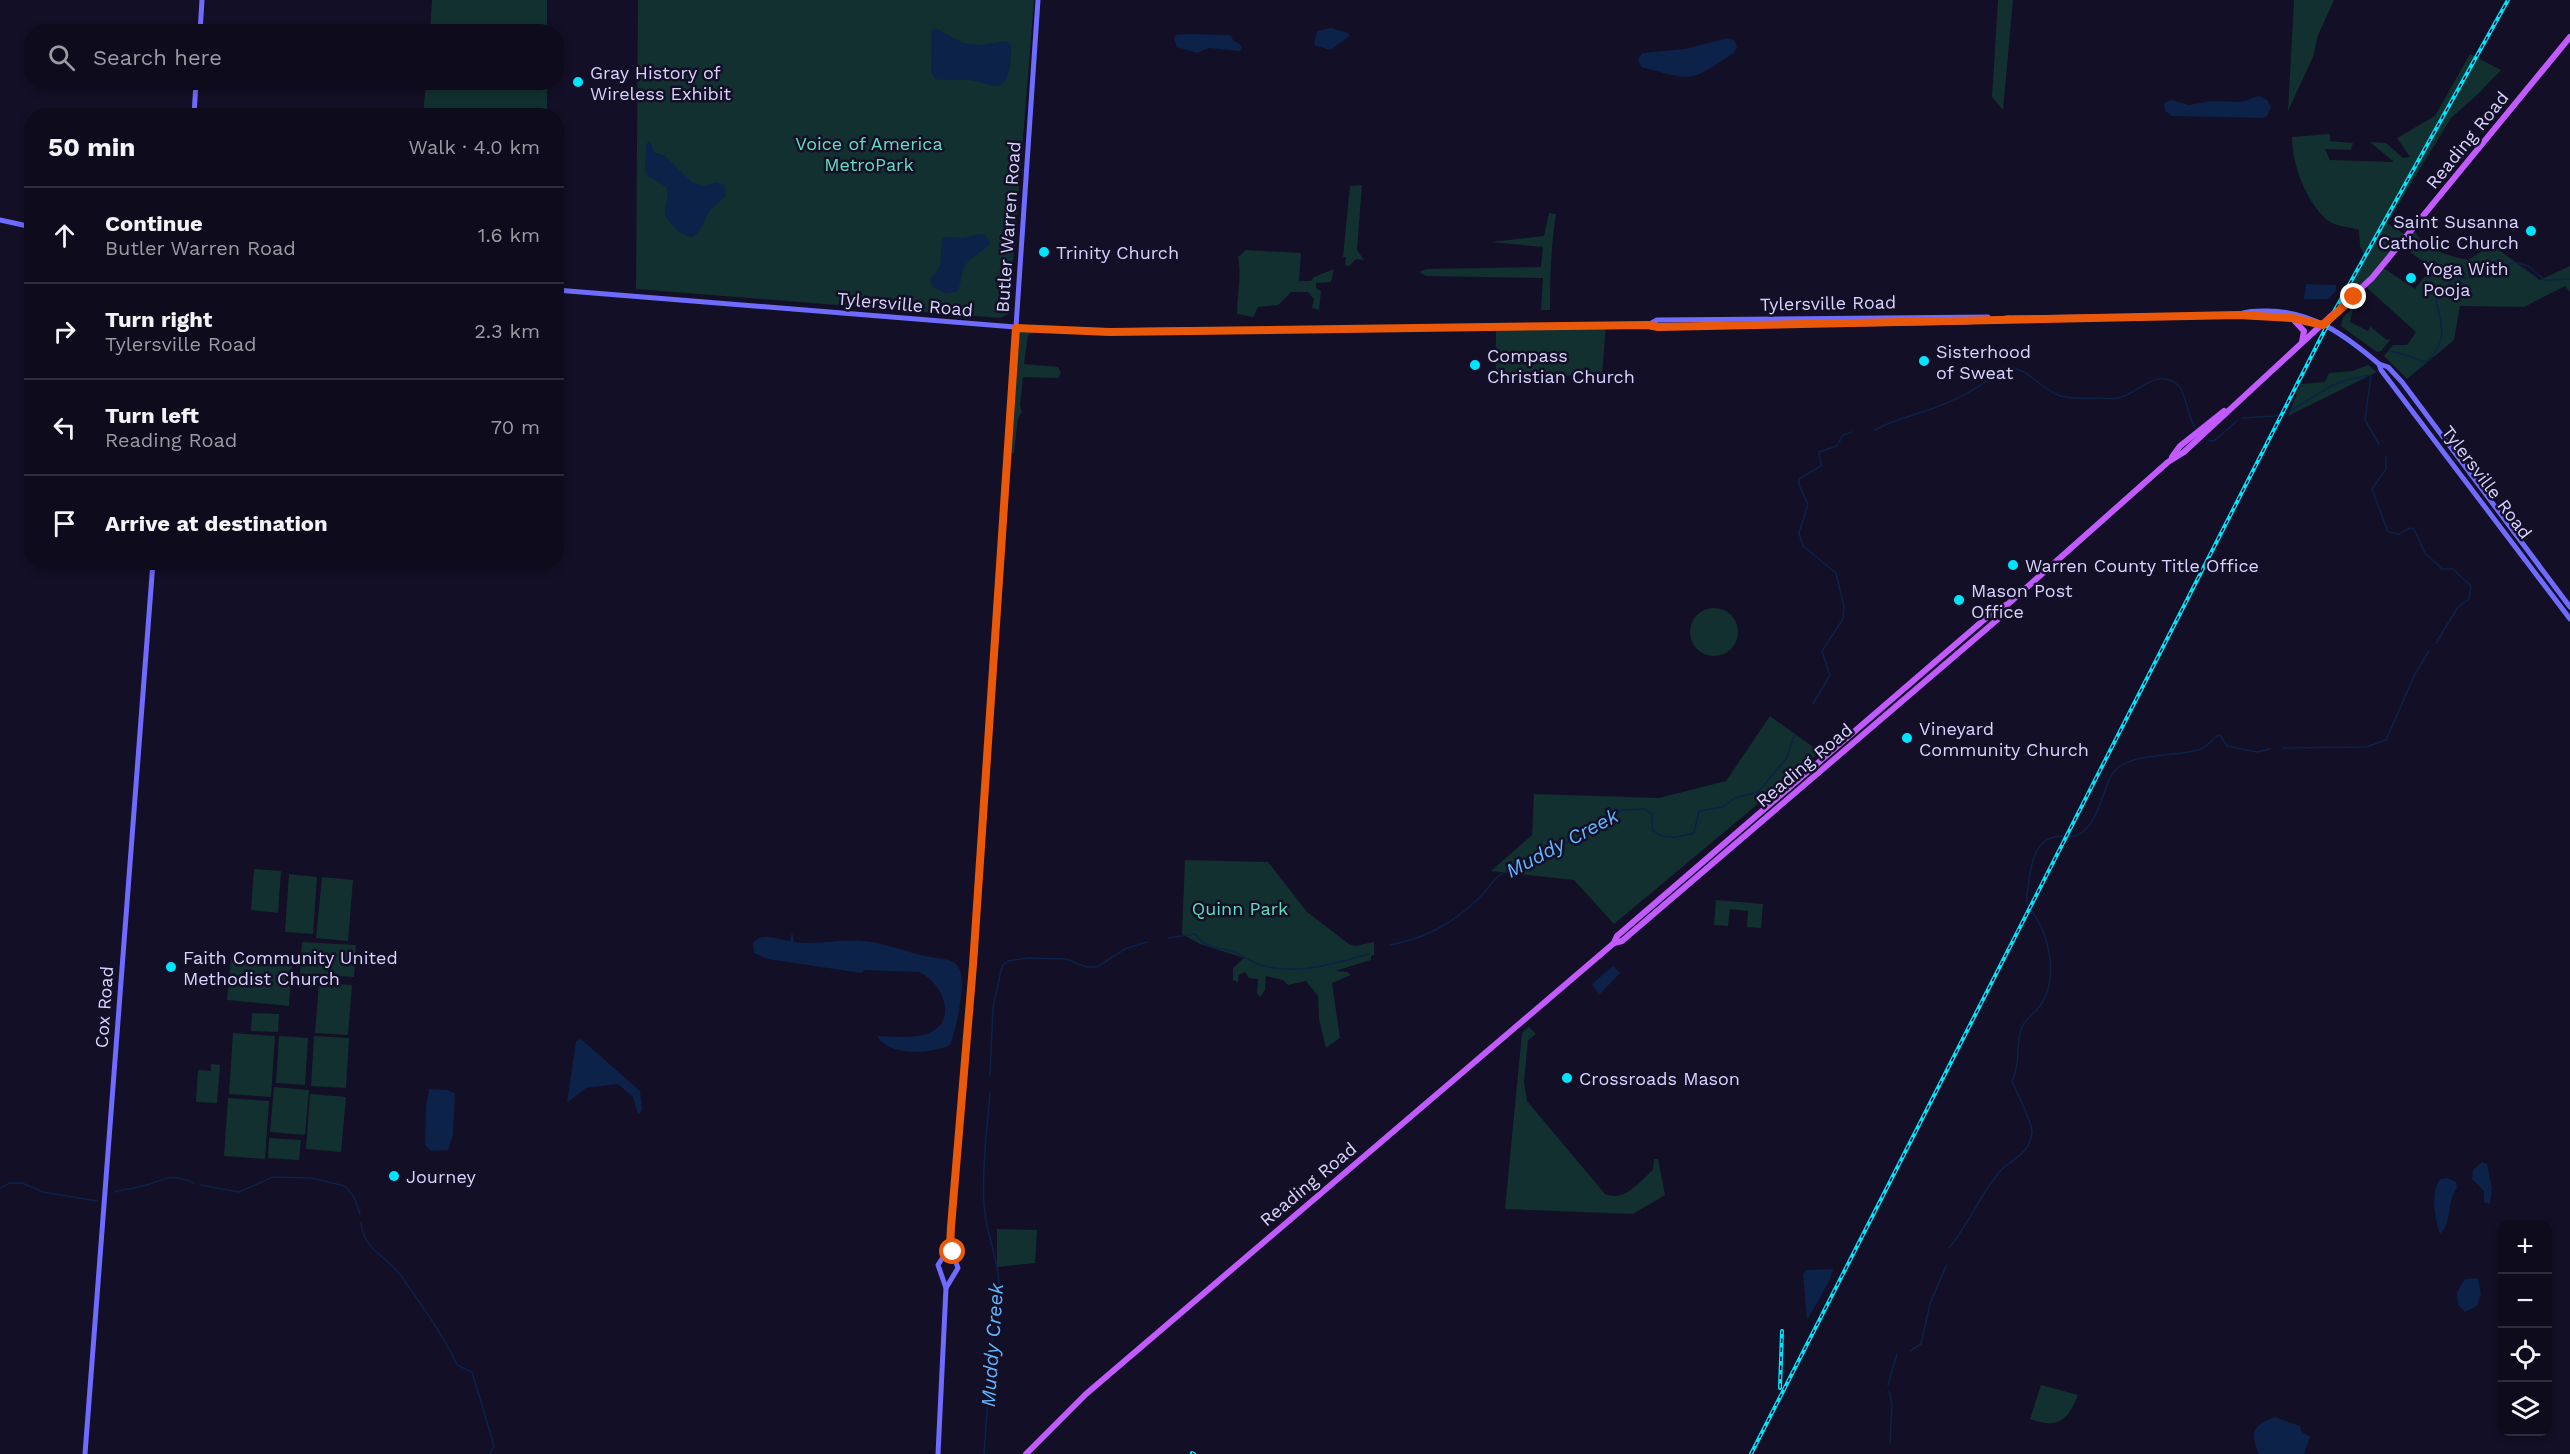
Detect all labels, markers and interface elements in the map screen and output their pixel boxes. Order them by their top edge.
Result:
search box [24,24,564,90]
icon: search [45,41,78,74]
text: Search here [93,45,222,70]
place label: Gray History of Wireless Exhibit [590,62,732,104]
marker: Gray History of Wireless Exhibit [571,75,585,89]
street label: Reading Road [2421,87,2513,193]
text: 50 min [48,132,136,162]
park label: Voice of America MetroPark [795,133,943,175]
text: Walk · 4.0 km [409,135,540,159]
street label: Butler Warren Road [992,141,1024,313]
text: Continue [105,211,203,236]
place label: Saint Susanna Catholic Church [2378,211,2519,253]
icon: ahead [48,219,81,252]
text: 1.6 km [478,223,540,247]
marker: Saint Susanna Catholic Church [2524,224,2538,238]
text: Butler Warren Road [105,236,296,260]
place label: Trinity Church [1056,242,1179,263]
marker: Trinity Church [1037,245,1051,259]
place label: Yoga With Pooja [2423,258,2509,300]
marker: Yoga With Pooja [2404,271,2418,285]
route end [2340,283,2366,309]
street label: Tylersville Road [836,288,974,320]
street label: Tylersville Road [1760,291,1896,315]
text: Turn right [105,307,212,332]
icon: right [48,315,81,348]
text: 2.3 km [474,319,540,343]
text: Tylersville Road [105,332,257,356]
place label: Sisterhood of Sweat [1936,341,2031,383]
place label: Compass Christian Church [1487,345,1635,387]
marker: Sisterhood of Sweat [1917,354,1931,368]
marker: Compass Christian Church [1468,358,1482,372]
text: Turn left [105,403,199,428]
icon: left [48,411,81,444]
text: 70 m [491,415,540,439]
street label: Tylersville Road [2438,421,2536,543]
text: Reading Road [105,428,237,452]
icon: arrive [48,507,81,540]
text: Arrive at destination [105,511,328,536]
place label: Warren County Title Office [2025,555,2259,576]
marker: Warren County Title Office [2006,558,2020,572]
place label: Mason Post Office [1971,580,2073,622]
marker: Mason Post Office [1952,593,1966,607]
place label: Vineyard Community Church [1919,718,2089,760]
street label: Reading Road [1752,719,1856,811]
marker: Vineyard Community Church [1900,731,1914,745]
water label: Muddy Creek [1502,803,1623,883]
park label: Quinn Park [1192,898,1288,919]
place label: Faith Community United Methodist Church [183,947,398,989]
marker: Faith Community United Methodist Church [164,960,178,974]
street label: Cox Road [91,965,117,1049]
place label: Crossroads Mason [1579,1068,1740,1089]
marker: Crossroads Mason [1560,1071,1574,1085]
street label: Reading Road [1256,1138,1360,1230]
place label: Journey [406,1166,476,1187]
marker: Journey [387,1169,401,1183]
map controls [2498,1220,2552,1436]
button: + [2498,1220,2552,1274]
route start [939,1238,965,1264]
button: − [2498,1274,2552,1328]
water label: Muddy Creek [976,1281,1008,1408]
button: locate [2498,1328,2552,1382]
button: layers [2498,1382,2552,1436]

